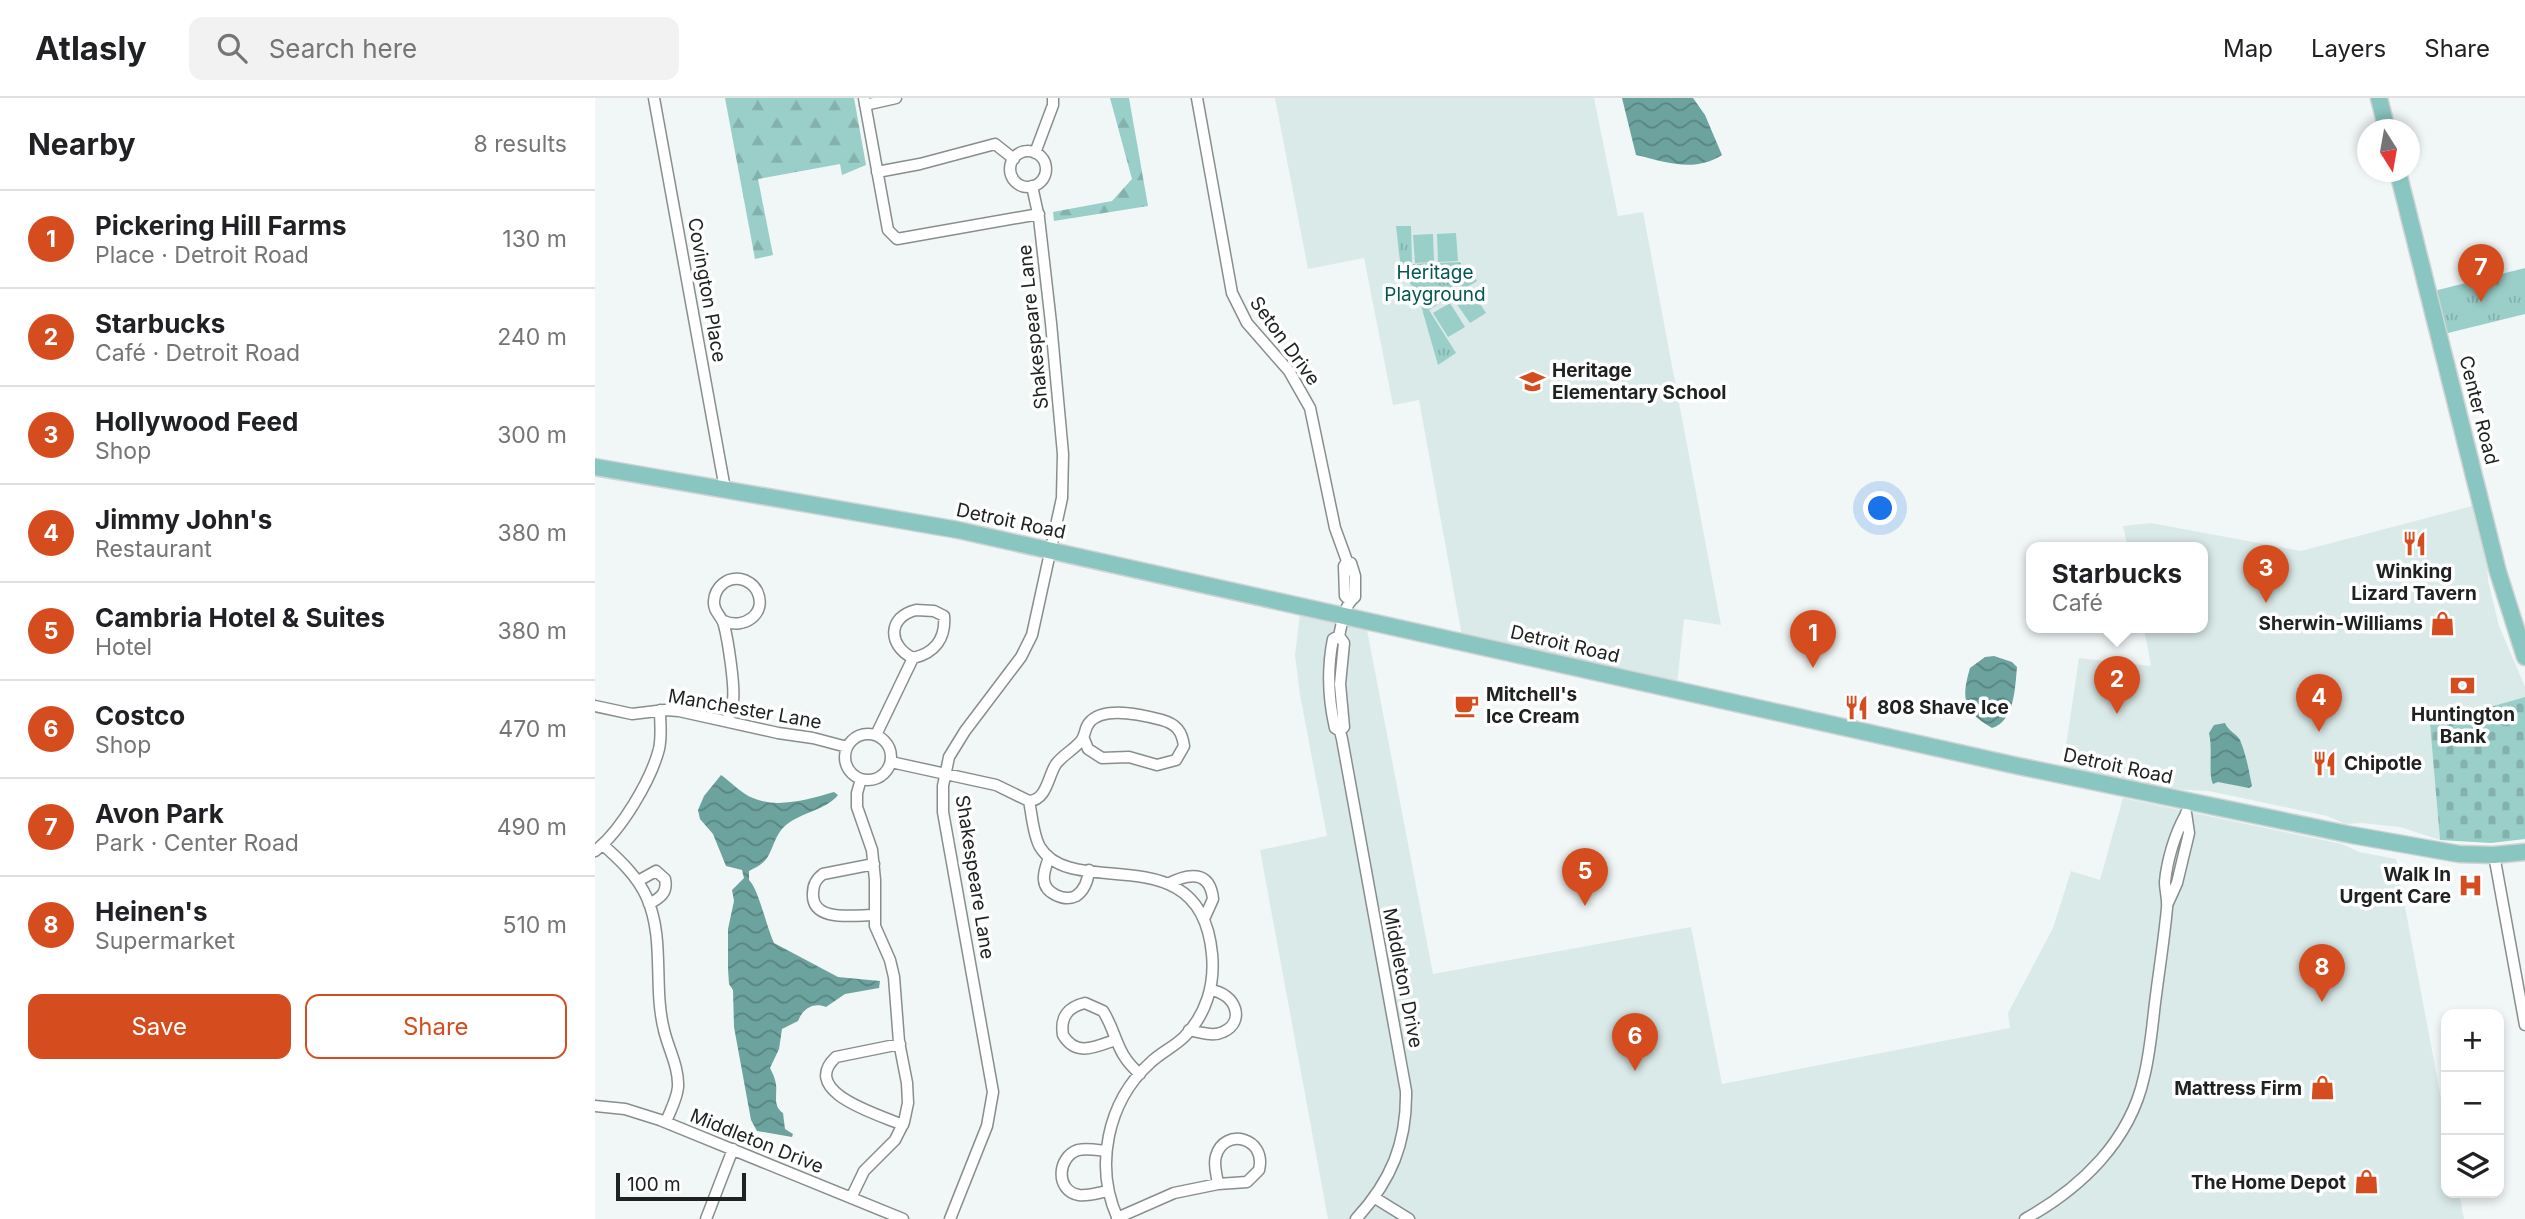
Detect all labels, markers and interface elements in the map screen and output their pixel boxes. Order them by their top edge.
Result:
search box [189,17,679,80]
text: Atlasly [35,28,147,68]
icon: search [213,29,251,67]
text: Search here [269,33,417,64]
text: Map [2223,34,2273,63]
text: Layers [2311,34,2386,63]
text: Share [2424,34,2490,63]
north arrow [2357,119,2420,182]
text: Nearby [28,126,136,162]
text: 8 results [474,130,567,158]
text: Pickering Hill Farms [95,210,346,241]
street label: Covington Place [683,216,731,364]
text: 1 [46,225,56,253]
text: 130 m [502,225,567,253]
text: Place · Detroit Road [95,241,309,269]
street label: Shakespeare Lane [1013,243,1053,411]
pin: 7 [2458,244,2504,302]
park label: Heritage Playground [1384,261,1486,306]
street label: Seton Drive [1245,292,1325,390]
text: Starbucks [95,308,225,339]
text: 2 [44,323,58,351]
text: 240 m [497,323,567,351]
text: Café · Detroit Road [95,339,300,367]
street label: Center Road [2454,353,2504,467]
place label: Heritage Elementary School [1552,359,1726,404]
school or university icon: Heritage Elementary School [1518,367,1546,395]
text: Hollywood Feed [95,406,298,437]
text: 3 [44,421,58,449]
text: 300 m [497,421,567,449]
text: Shop [95,437,151,465]
your location [1863,491,1897,525]
street label: Detroit Road [954,498,1068,544]
text: Jimmy John's [95,504,272,535]
text: 4 [43,519,59,547]
text: 380 m [497,519,567,547]
restaurant icon: Winking Lizard Tavern [2400,529,2428,557]
text: Restaurant [95,535,212,563]
popup [2026,542,2208,633]
pin: 3 [2243,545,2289,603]
text: Starbucks [2052,558,2182,589]
place label: Winking Lizard Tavern [2351,560,2477,605]
text: Café [2052,589,2103,617]
text: Cambria Hotel & Suites [95,602,385,633]
shop icon: Sherwin-Williams [2429,609,2457,637]
pin: 1 [1790,610,1836,668]
place label: Sherwin-Williams [2259,612,2423,635]
text: 5 [44,617,58,645]
text: 380 m [497,617,567,645]
street label: Detroit Road [1508,620,1622,668]
text: Hotel [95,633,152,661]
pin: 2 [2094,656,2140,714]
bank icon: Huntington Bank [2449,672,2477,700]
pin: 4 [2296,674,2342,732]
place label: Mitchell's Ice Cream [1486,683,1580,728]
street label: Manchester Lane [666,684,824,734]
cafe icon: Mitchell's Ice Cream [1452,691,1480,719]
restaurant icon: 808 Shave Ice [1843,693,1871,721]
place label: 808 Shave Ice [1877,696,2009,719]
text: Costco [95,700,185,731]
place label: Huntington Bank [2411,703,2515,748]
text: 6 [44,715,58,743]
text: 470 m [498,715,567,743]
text: Shop [95,731,151,759]
street label: Detroit Road [2061,743,2175,789]
restaurant icon: Chipotle [2310,749,2338,777]
place label: Chipotle [2344,752,2422,775]
street label: Shakespeare Lane [951,793,999,961]
text: Avon Park [95,798,224,829]
text: 7 [44,813,58,841]
text: 490 m [497,813,567,841]
text: Park · Center Road [95,829,299,857]
pin: 5 [1562,848,1608,906]
place label: Walk In Urgent Care [2340,863,2451,908]
hospital icon: Walk In Urgent Care [2457,871,2485,899]
text: Heinen's [95,896,207,927]
street label: Middleton Drive [1378,906,1428,1050]
text: 8 [44,911,58,939]
text: 510 m [503,911,567,939]
text: Supermarket [95,927,235,955]
pin: 8 [2299,944,2345,1002]
button: Save [28,994,291,1059]
button: Share [305,994,567,1059]
map controls [2441,1009,2504,1198]
button: + [2441,1009,2504,1072]
pin: 6 [1612,1013,1658,1071]
button: − [2441,1072,2504,1135]
shop icon: Mattress Firm [2308,1074,2336,1102]
place label: Mattress Firm [2174,1077,2302,1100]
street label: Middleton Drive [687,1104,827,1178]
button: layers [2441,1135,2504,1198]
shop icon: The Home Depot [2352,1168,2380,1196]
scale bar [616,1170,745,1202]
place label: The Home Depot [2191,1171,2346,1194]
text: 100 m [627,1173,681,1196]

